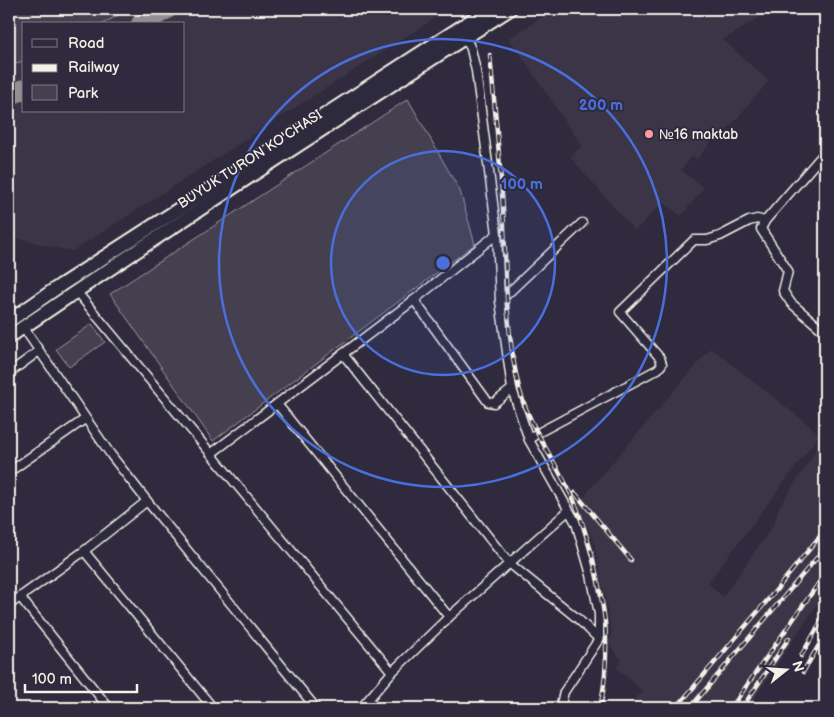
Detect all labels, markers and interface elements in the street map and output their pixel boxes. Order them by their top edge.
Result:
legend [22,22,185,112]
text: Road [68,34,104,53]
text: Railway [68,58,119,77]
text: Park [68,84,99,103]
text: 200 m [579,96,623,115]
street label: BUYUK TURON KO'CHASI [175,106,325,212]
place label: №16 maktab [659,126,738,143]
marker: №16 maktab [643,128,655,140]
text: 100 m [501,175,543,194]
centre of rings [434,254,452,272]
north arrow [762,644,812,694]
text: N [788,659,808,674]
scale bar [25,662,138,694]
text: 100 m [32,670,72,689]

